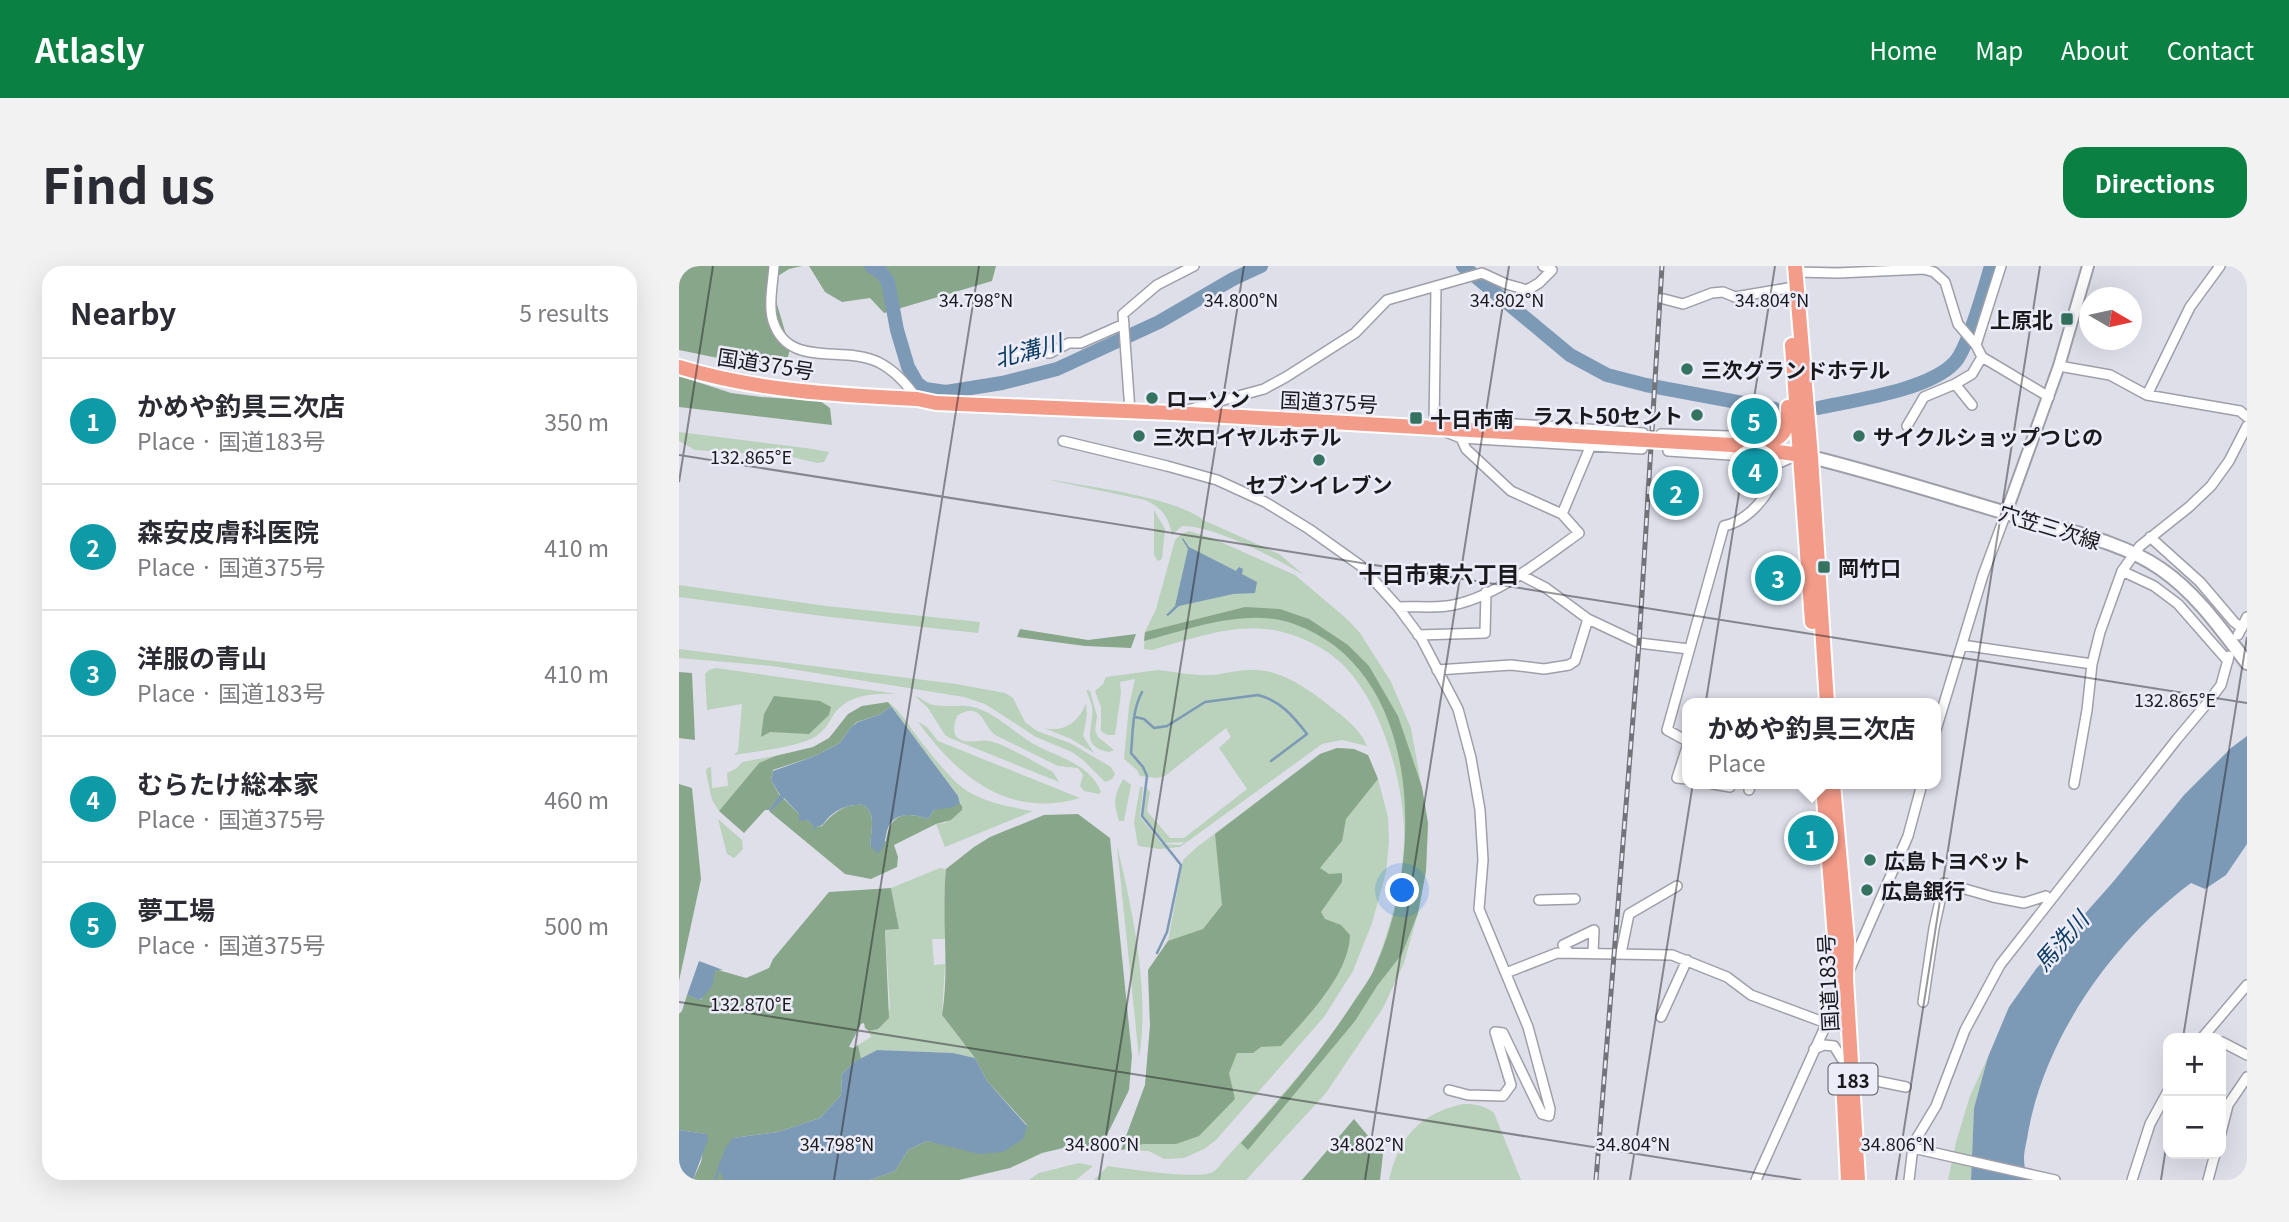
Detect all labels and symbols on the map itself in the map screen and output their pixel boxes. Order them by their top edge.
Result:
text: 34.798°N [939,286,1013,312]
text: 34.800°N [1204,286,1278,312]
text: 34.802°N [1470,286,1544,312]
text: 34.804°N [1735,286,1809,312]
north arrow [2079,287,2142,350]
place label: 上原北 [1990,304,2053,334]
marker: 上原北 [2059,311,2075,327]
water label: 北溝川 [990,323,1069,374]
street label: 国道375号 [715,341,817,385]
place label: 三次グランドホテル [1701,354,1890,384]
marker: 三次グランドホテル [1679,361,1695,377]
place label: ローソン [1166,383,1250,413]
street label: 国道375号 [1279,383,1379,419]
marker: ローソン [1144,390,1160,406]
pin: 5 [1731,395,1777,447]
place label: ラスト50セント [1533,400,1683,430]
place label: 十日市南 [1430,403,1514,433]
marker: ラスト50セント [1689,407,1705,423]
marker: 十日市南 [1408,410,1424,426]
place label: 三次ロイヤルホテル [1153,421,1341,451]
place label: サイクルショップつじの [1873,421,2103,451]
marker: 三次ロイヤルホテル [1131,428,1147,444]
marker: サイクルショップつじの [1851,428,1867,444]
text: 132.865°E [710,443,792,469]
pin: 4 [1732,445,1778,497]
marker: セブンイレブン [1311,452,1327,468]
pin: 2 [1653,467,1699,519]
place label: セブンイレブン [1246,469,1393,499]
street label: 穴笠三次線 [1995,496,2105,556]
pin: 3 [1755,552,1801,604]
place label: 岡竹口 [1838,552,1901,582]
district label: 十日市東六丁目 [1359,556,1520,590]
marker: 岡竹口 [1816,559,1832,575]
text: 132.865°E [2134,686,2216,712]
pin: 1 [1788,812,1834,864]
place label: 広島トヨペット [1884,845,2031,875]
marker: 広島トヨペット [1862,852,1878,868]
your location [1385,873,1419,907]
place label: 広島銀行 [1881,875,1965,905]
marker: 広島銀行 [1859,882,1875,898]
water label: 馬洗川 [2025,901,2097,977]
street label: 国道183号 [1809,933,1845,1033]
text: 132.870°E [710,990,792,1016]
road number: 183 [1829,1064,1877,1094]
text: 34.798°N [800,1130,874,1156]
text: 34.800°N [1065,1130,1139,1156]
text: 34.802°N [1330,1130,1404,1156]
text: 34.804°N [1596,1130,1670,1156]
text: 34.806°N [1861,1130,1935,1156]

